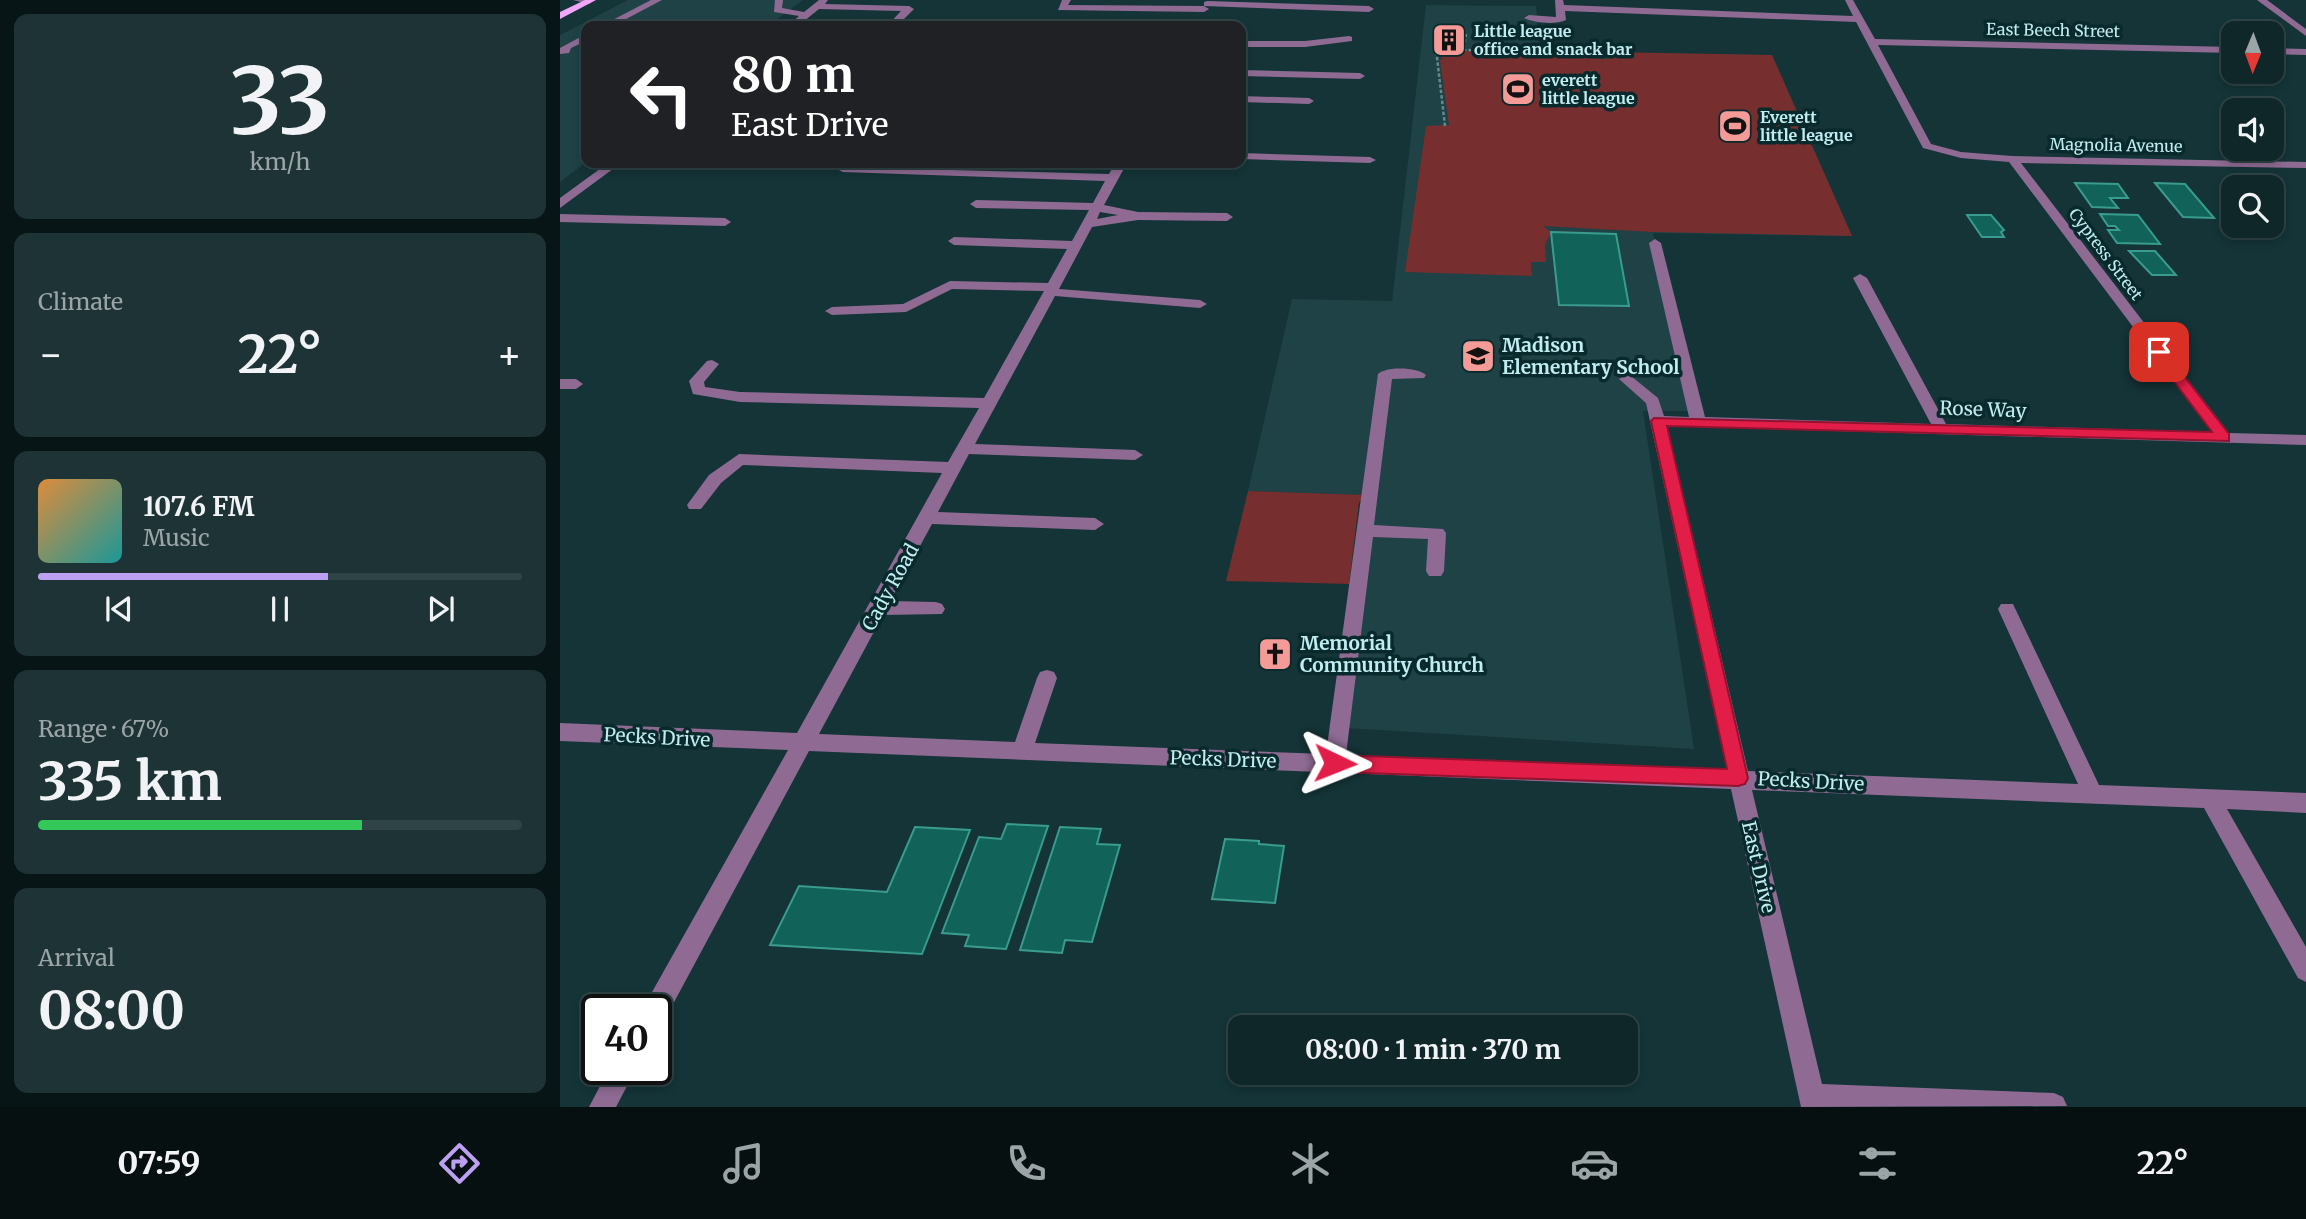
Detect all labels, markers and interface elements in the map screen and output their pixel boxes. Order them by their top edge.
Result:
street label: East Beech Street [1986,19,2121,41]
building icon: Little league office and snack bar [1430,21,1468,59]
place label: Little league office and snack bar [1474,21,1633,59]
north arrow [2221,21,2284,84]
map controls [2221,21,2284,238]
text: 33 [230,44,330,159]
text: 80 m [731,44,854,105]
icon: left [616,49,707,140]
sports icon: everett little league [1499,70,1537,108]
place label: everett little league [1542,70,1635,108]
button: sound [2221,98,2284,161]
text: East Drive [731,105,889,145]
sports icon: Everett little league [1716,107,1754,145]
place label: Everett little league [1760,107,1853,145]
street label: Magnolia Avenue [2049,134,2183,156]
text: km/h [250,147,310,176]
button: search [2221,175,2284,238]
street label: Cypress Street [2065,204,2148,305]
text: Climate [38,287,123,316]
text: 22° [238,322,322,387]
pin [2129,322,2189,382]
text: − [38,331,63,378]
text: + [497,331,522,378]
place label: Madison Elementary School [1502,333,1679,379]
icon: arrive [2140,333,2178,371]
school or university icon: Madison Elementary School [1459,337,1497,375]
street label: Rose Way [1939,395,2027,423]
text: 107.6 FM [143,490,254,523]
text: Music [143,523,210,552]
street label: Cady Road [856,539,924,635]
icon: previous [100,590,138,628]
icon: pause [261,590,299,628]
icon: next [422,590,460,628]
place label: Memorial Community Church [1300,631,1484,677]
church icon: Memorial Community Church [1256,635,1294,673]
text: Range · 67% [38,714,169,743]
street label: Pecks Drive [603,722,711,752]
position arrow [1298,726,1372,800]
street label: Pecks Drive [1169,745,1277,773]
text: 335 km [38,749,222,814]
street label: Pecks Drive [1757,766,1865,796]
street label: East Drive [1737,819,1781,915]
text: Arrival [38,943,115,972]
text: 08:00 [38,978,185,1043]
speed limit sign: 40 [581,994,672,1085]
text: 08:00 · 1 min · 370 m [1305,1033,1561,1066]
icon: directions [435,1139,484,1188]
icon: music [719,1139,768,1188]
icon: phone [1002,1139,1051,1188]
icon: climate [1286,1139,1335,1188]
icon: car [1570,1139,1619,1188]
icon: filters [1853,1139,1902,1188]
text: 07:59 [117,1143,201,1183]
text: 22° [2137,1143,2189,1183]

